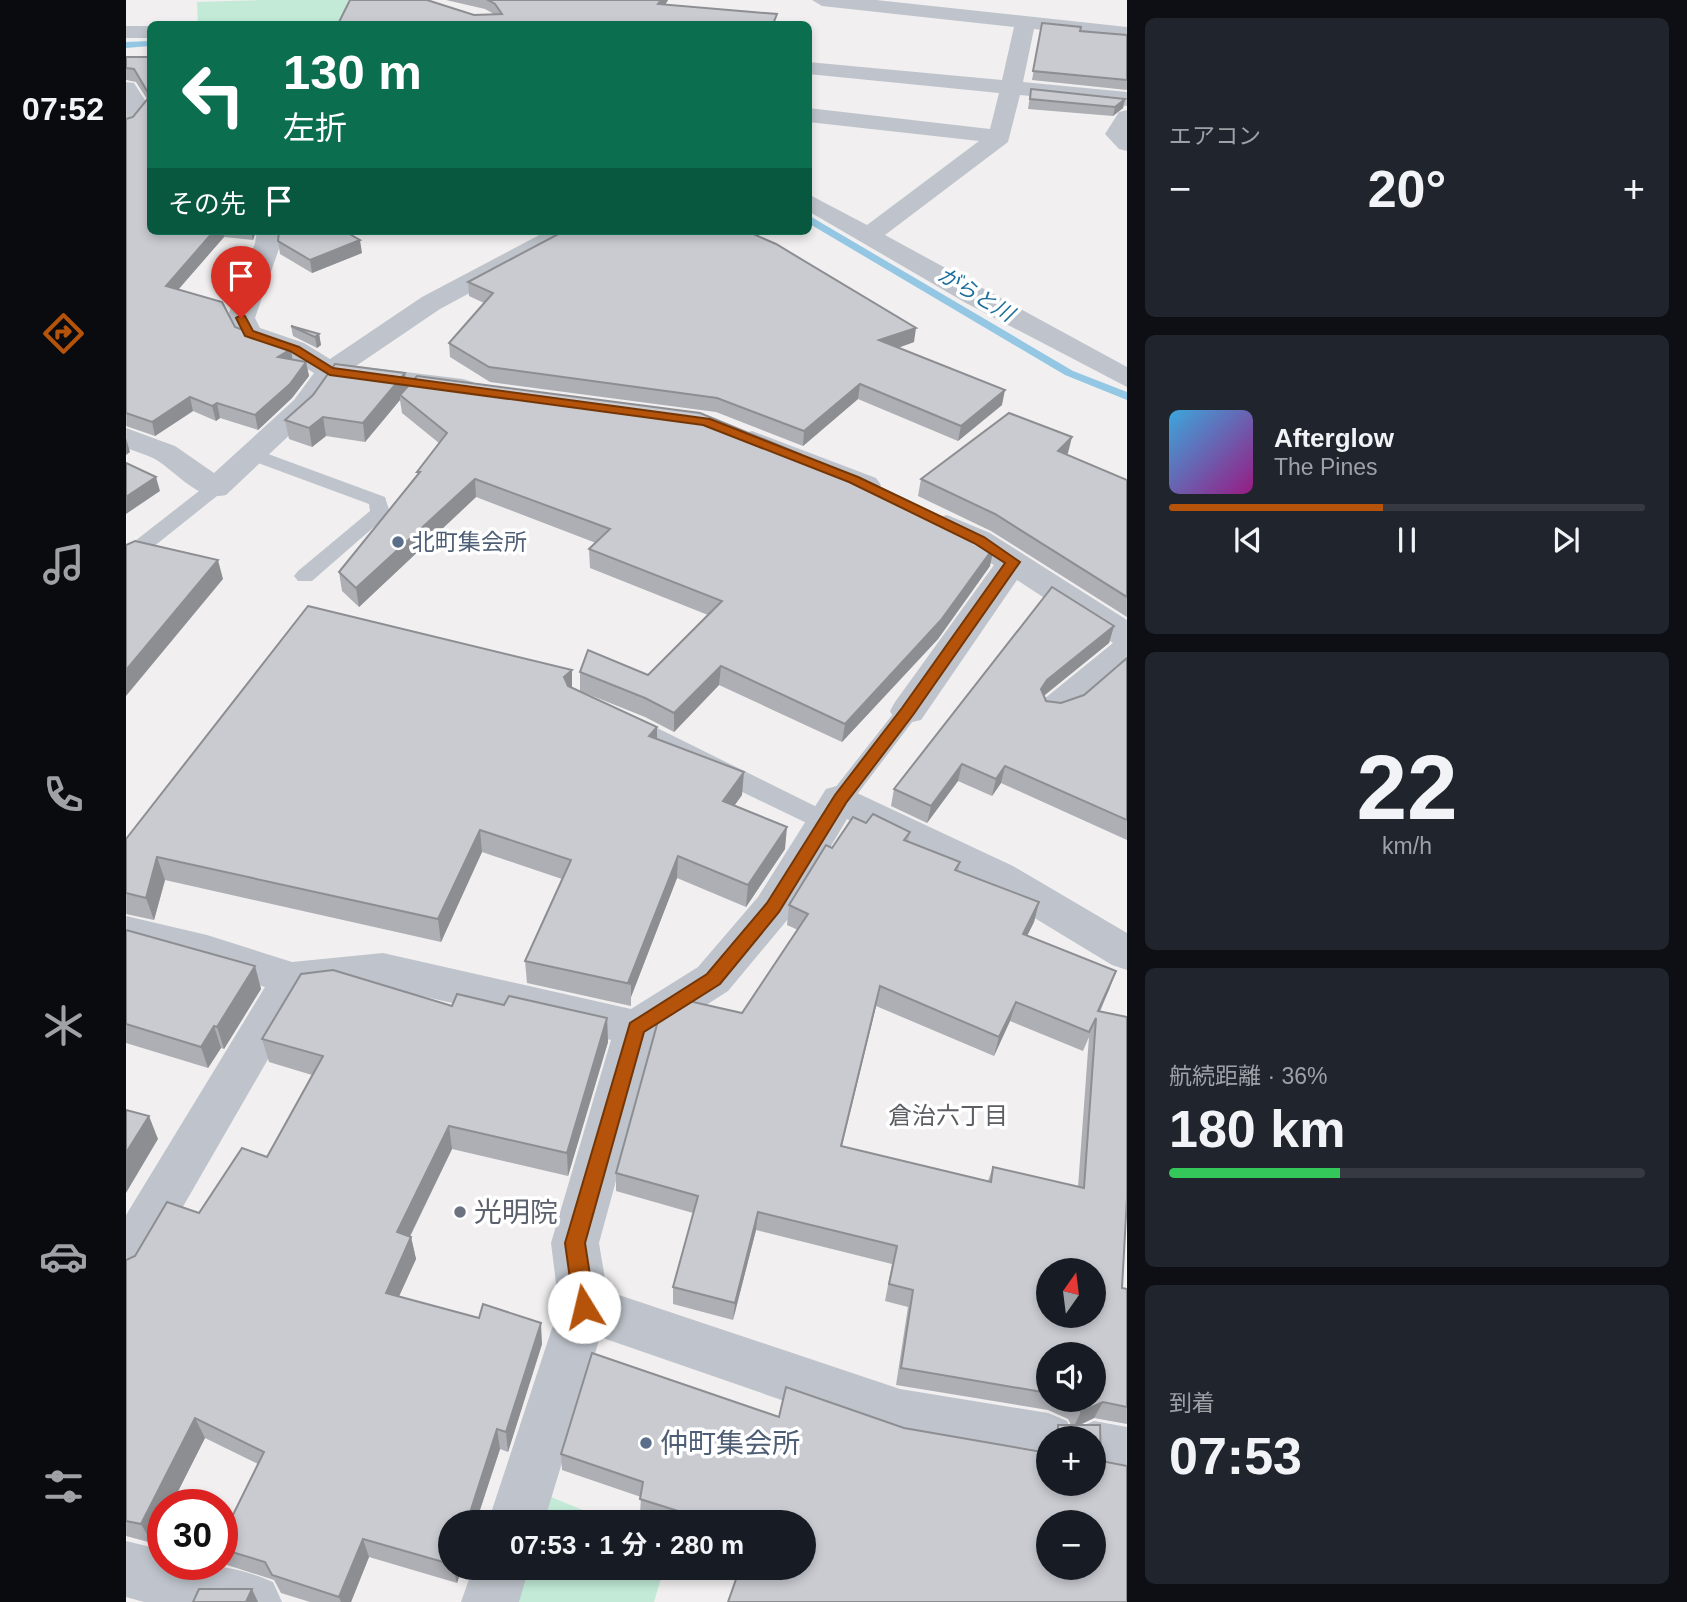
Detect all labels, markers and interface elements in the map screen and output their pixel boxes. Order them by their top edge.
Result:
text: 130 m [283,45,422,99]
icon: left [168,49,259,140]
text: 07:52 [22,91,104,127]
text: 左折 [283,110,347,146]
text: エアコン [1169,123,1261,149]
text: 20° [1368,160,1446,218]
text: − [1169,168,1191,210]
text: + [1623,168,1645,210]
icon: arrive [260,182,298,220]
text: その先 [168,189,246,219]
pin [211,246,271,318]
icon: arrive [222,257,260,295]
water label: がらと川 [934,263,1020,327]
icon: directions [39,309,88,358]
text: Afterglow [1274,423,1394,453]
text: The Pines [1274,454,1378,480]
icon: previous [1229,521,1267,559]
icon: pause [1388,521,1426,559]
icon: next [1547,521,1585,559]
place label: 北町集会所 [412,529,527,555]
marker: 北町集会所 [390,534,406,550]
icon: music [39,540,88,589]
text: 22 [1356,737,1458,838]
icon: phone [39,770,88,819]
text: km/h [1382,833,1432,859]
icon: climate [39,1001,88,1050]
text: 航続距離 · 36% [1169,1063,1327,1089]
text: 180 km [1169,1100,1345,1158]
district label: 倉治六丁目 [888,1102,1008,1129]
place label: 光明院 [474,1197,558,1228]
marker: 光明院 [452,1204,468,1220]
icon: car [39,1232,88,1281]
north arrow [1036,1258,1106,1328]
map controls [1036,1258,1106,1580]
position arrow [547,1270,621,1344]
button: sound [1036,1342,1106,1412]
text: 到着 [1169,1390,1215,1416]
button: + [1036,1426,1106,1496]
text: 07:53 [1169,1427,1302,1485]
place label: 仲町集会所 [660,1428,800,1459]
marker: 仲町集会所 [638,1435,654,1451]
icon: filters [39,1462,88,1511]
speed limit sign: 30 [147,1489,238,1580]
button: − [1036,1510,1106,1580]
text: 07:53 · 1 分 · 280 m [510,1530,744,1560]

